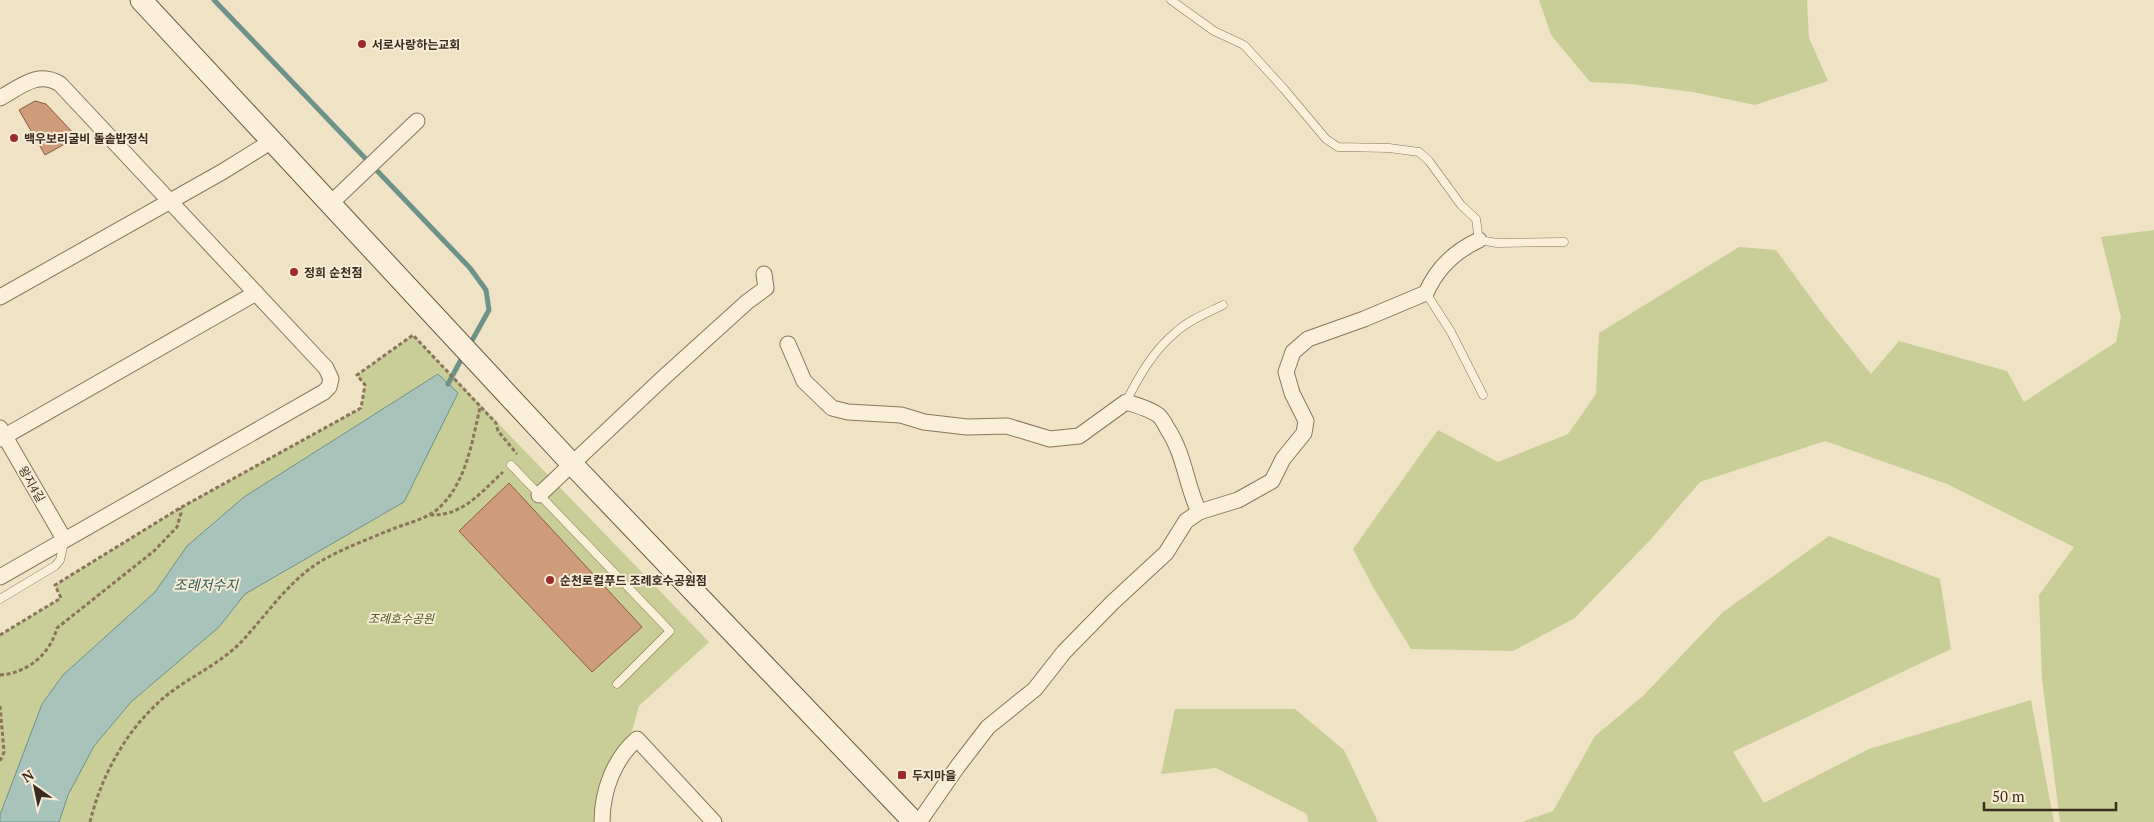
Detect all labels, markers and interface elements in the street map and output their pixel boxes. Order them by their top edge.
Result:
place label: 서로사랑하는교회 [372,37,460,52]
marker: 서로사랑하는교회 [356,38,368,50]
place label: 백우보리굴비 돌솥밥정식 [24,131,149,146]
marker: 백우보리굴비 돌솥밥정식 [8,132,20,144]
place label: 정희 순천점 [304,265,362,280]
marker: 정희 순천점 [288,266,300,278]
street label: 왕지4길 [16,463,48,505]
place label: 순천로컬푸드 조례호수공원점 [560,573,707,588]
marker: 순천로컬푸드 조례호수공원점 [544,574,556,586]
water label: 조례저수지 [174,575,239,594]
park label: 조례호수공원 [368,611,435,626]
north arrow [10,762,60,812]
text: N [18,765,38,787]
place label: 두지마을 [912,768,956,783]
marker: 두지마을 [896,769,908,781]
scale bar [1984,780,2116,812]
text: 50 m [1992,786,2025,806]

